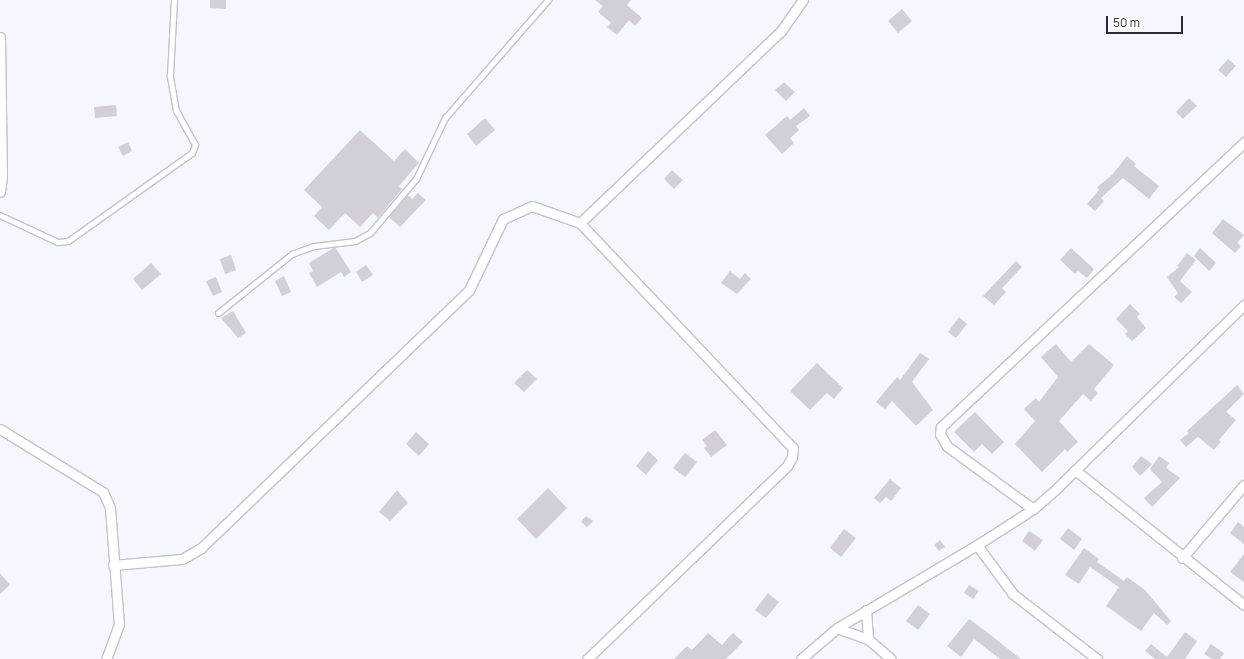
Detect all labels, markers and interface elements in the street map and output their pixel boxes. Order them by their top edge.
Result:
scale bar [1108,8,1185,34]
text: 50 m [1113,14,1140,31]

